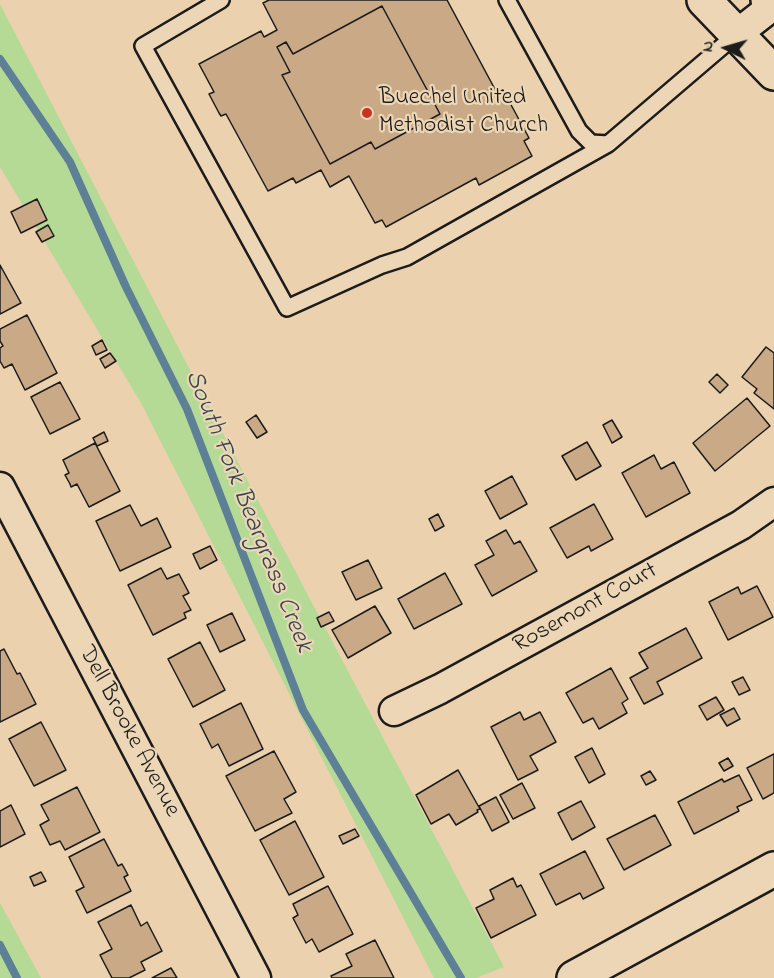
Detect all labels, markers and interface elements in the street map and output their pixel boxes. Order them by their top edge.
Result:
north arrow [696,18,756,78]
text: N [696,40,720,53]
place label: Buechel United Methodist Church [379,85,548,141]
marker: Buechel United Methodist Church [360,106,374,120]
water label: South Fork Beargrass Creek [176,366,318,658]
street label: Rosemont Court [509,557,663,661]
street label: Dell Brooke Avenue [71,642,185,822]

